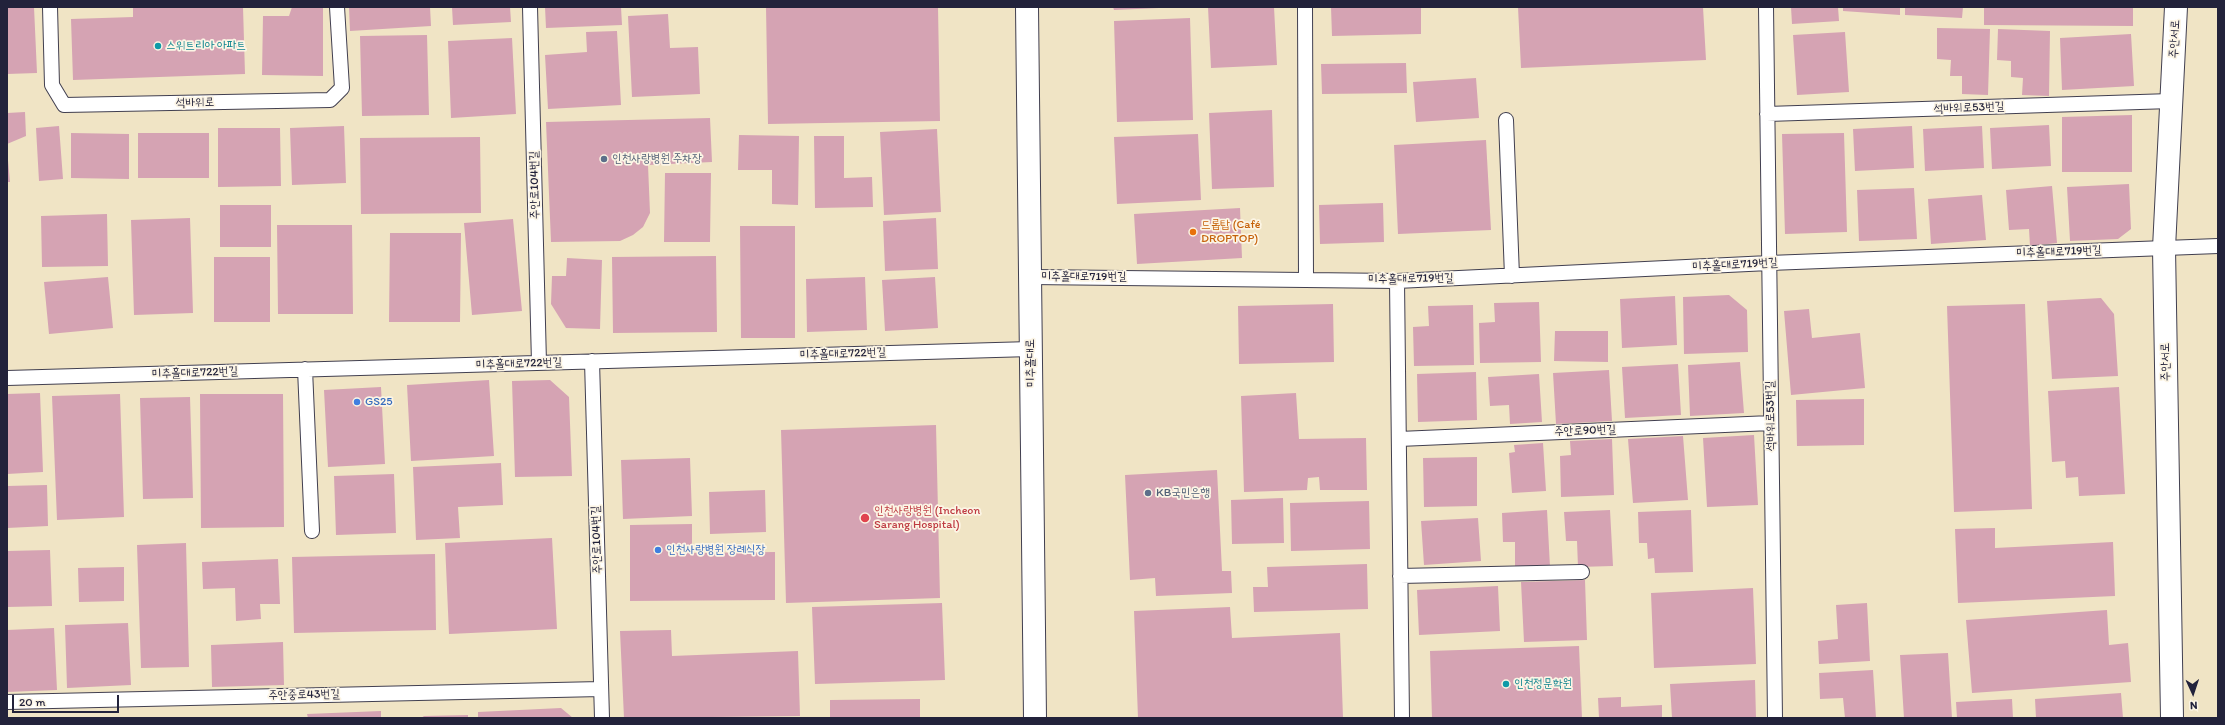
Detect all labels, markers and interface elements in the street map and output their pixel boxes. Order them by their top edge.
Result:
street label: 주안서로 [2167,19,2183,59]
place label: 스위트리아 아파트 [166,39,246,53]
marker: 스위트리아 아파트 [153,41,163,51]
street label: 석바위로 [176,95,214,111]
street label: 석바위로53번길 [1933,100,2005,116]
street label: 주안로104번길 [527,151,543,219]
place label: 인천사랑병원 주차장 [612,152,702,166]
marker: 인천사랑병원 주차장 [599,154,609,164]
place label: 드롭탑 (Café DROPTOP) [1201,218,1260,246]
marker: 드롭탑 (Café DROPTOP) [1188,227,1198,237]
street label: 미추홀대로719번길 [2016,243,2102,261]
street label: 미추홀대로719번길 [1692,256,1778,274]
street label: 미추홀대로719번길 [1041,270,1127,284]
street label: 미추홀대로719번길 [1368,271,1454,287]
street label: 미추홀대로 [1023,339,1039,387]
street label: 주안서로 [2158,343,2174,381]
street label: 미추홀대로722번길 [800,345,886,363]
street label: 미추홀대로722번길 [476,355,562,373]
street label: 미추홀대로722번길 [152,364,238,382]
street label: 석바위로53번길 [1763,380,1779,452]
place label: GS25 [365,395,393,409]
marker: GS25 [352,397,362,407]
street label: 주안로90번길 [1554,423,1616,439]
place label: KB국민은행 [1156,486,1210,500]
marker: KB국민은행 [1143,488,1153,498]
place label: 인천사랑병원 (Incheon Sarang Hospital) [874,504,980,532]
street label: 주안로104번길 [589,506,605,574]
marker: 인천사랑병원 (Incheon Sarang Hospital) [859,512,871,524]
place label: 인천사랑병원 장례식장 [666,543,765,557]
marker: 인천사랑병원 장례식장 [653,545,663,555]
north arrow [2173,673,2213,713]
place label: 인천정문학원 [1514,677,1572,691]
marker: 인천정문학원 [1501,679,1511,689]
scale bar [14,687,121,713]
street label: 주안중로43번길 [268,687,340,703]
text: 20 m [19,695,46,709]
text: N [2190,699,2198,712]

